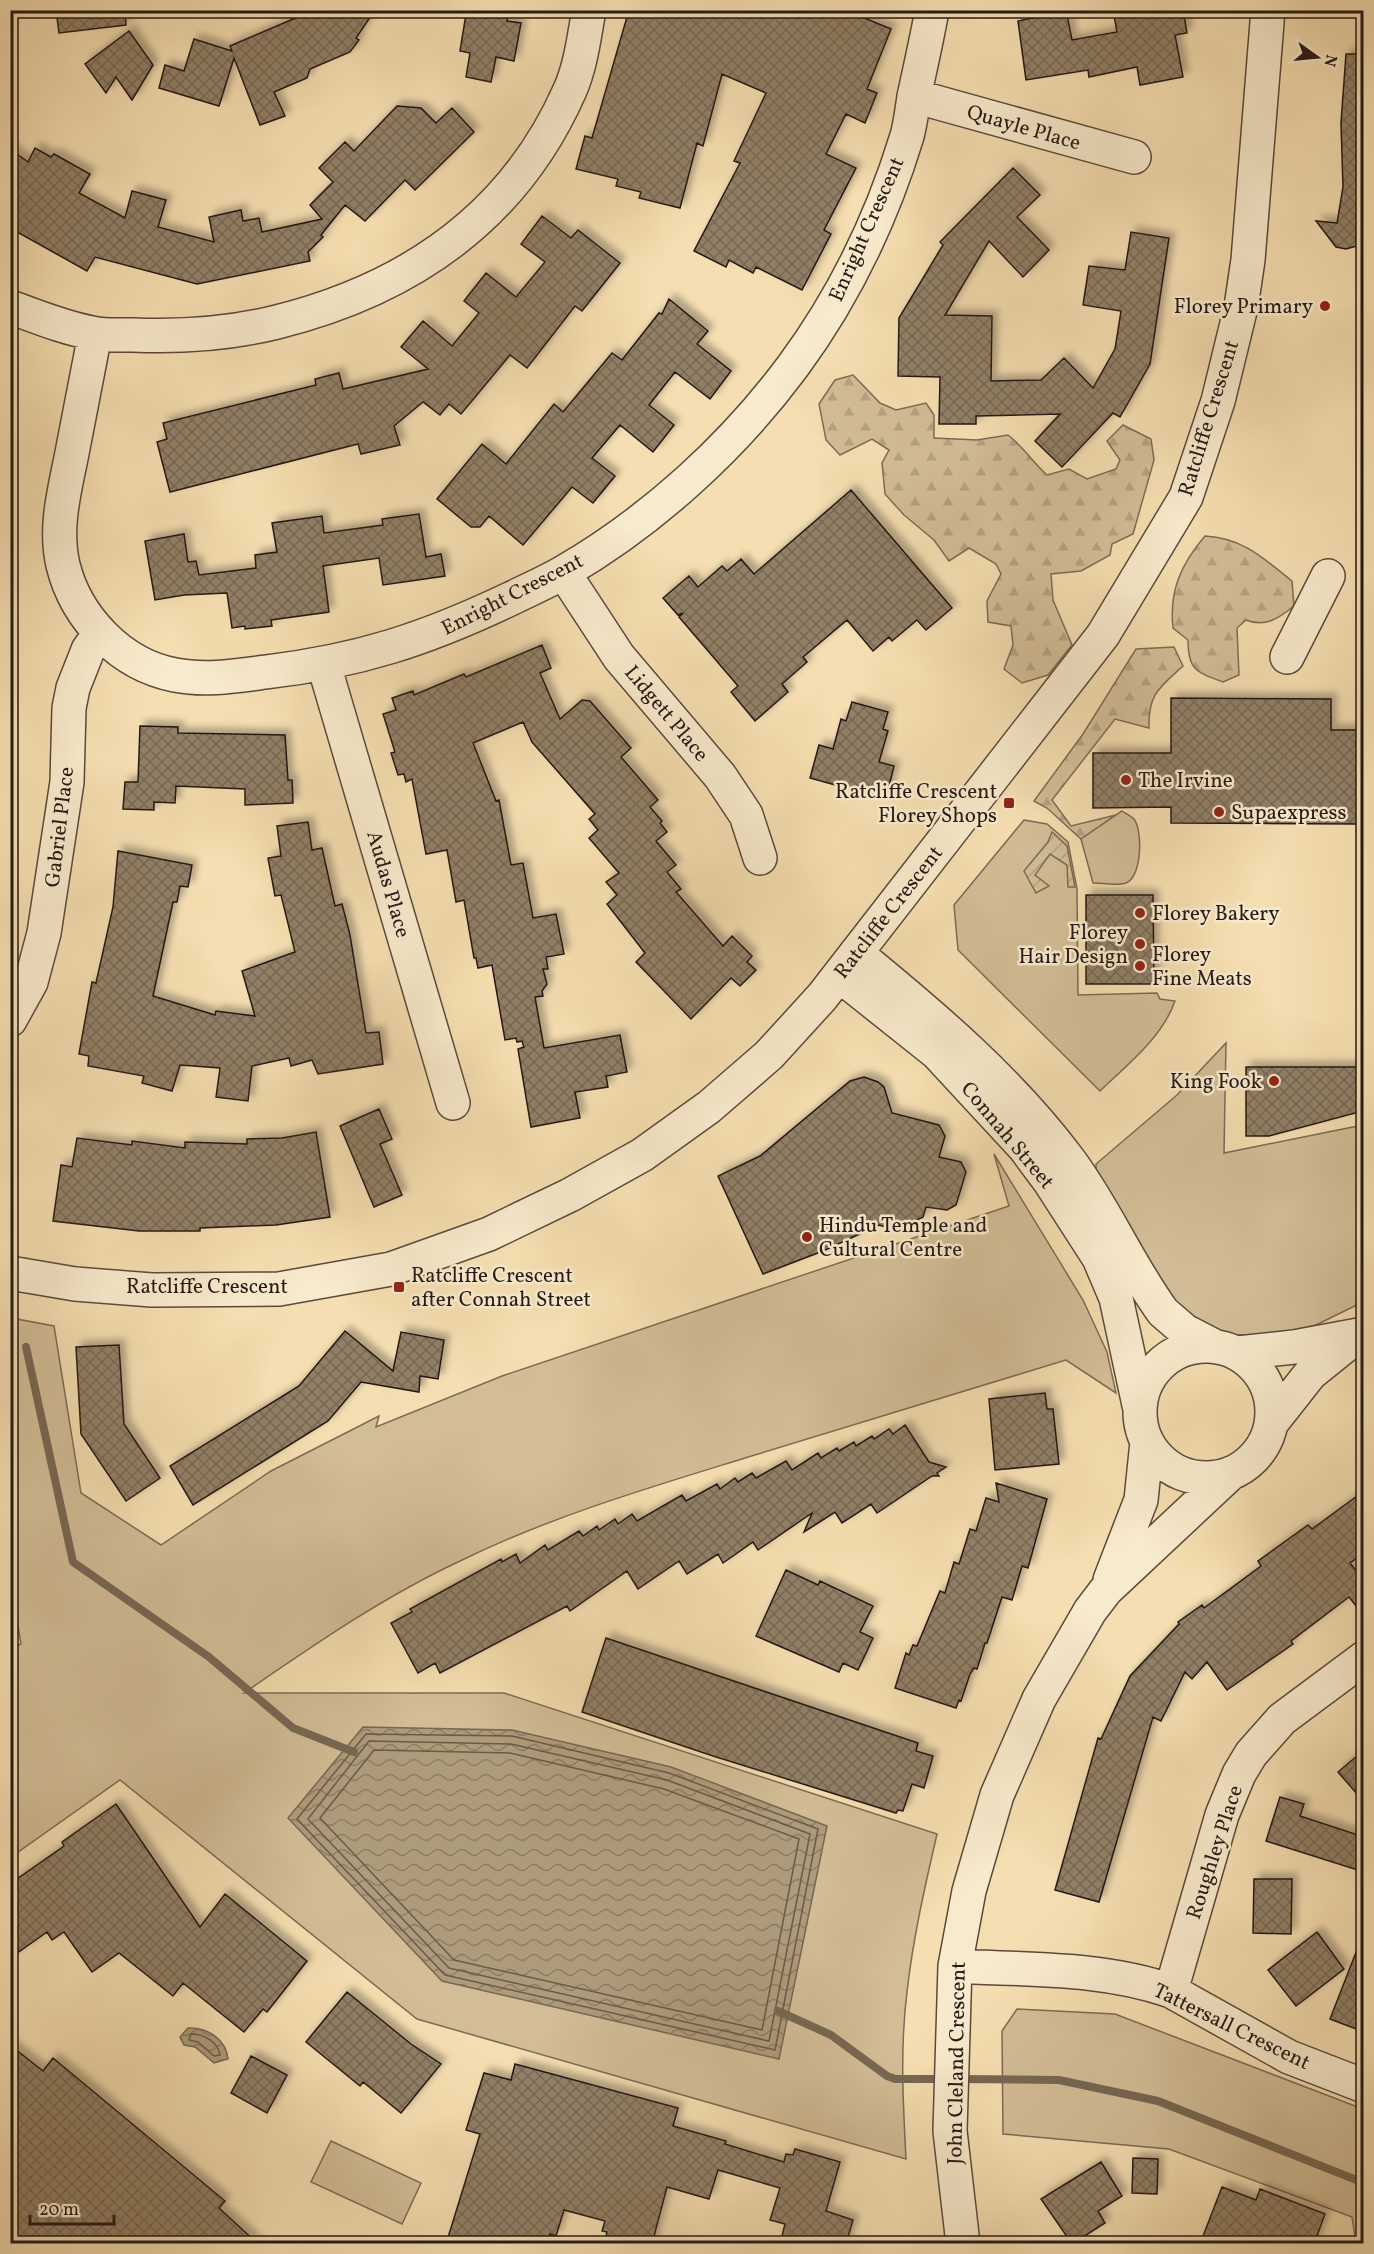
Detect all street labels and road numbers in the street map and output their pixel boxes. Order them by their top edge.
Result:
street label: Quayle Place [963,98,1084,159]
street label: Enright Crescent [822,153,912,307]
street label: Ratcliffe Crescent [1172,337,1247,500]
street label: Enright Crescent [437,547,589,644]
street label: Lidgett Place [617,660,715,768]
street label: Gabriel Place [39,765,82,889]
street label: Audas Place [358,828,417,941]
street label: Ratcliffe Crescent [828,840,950,986]
street label: Connah Street [953,1076,1060,1196]
street label: Ratcliffe Crescent [126,1273,288,1302]
street label: Roughley Place [1180,1782,1251,1923]
street label: John Cleland Crescent [941,1961,974,2165]
street label: Tattersall Crescent [1148,1977,1315,2078]

